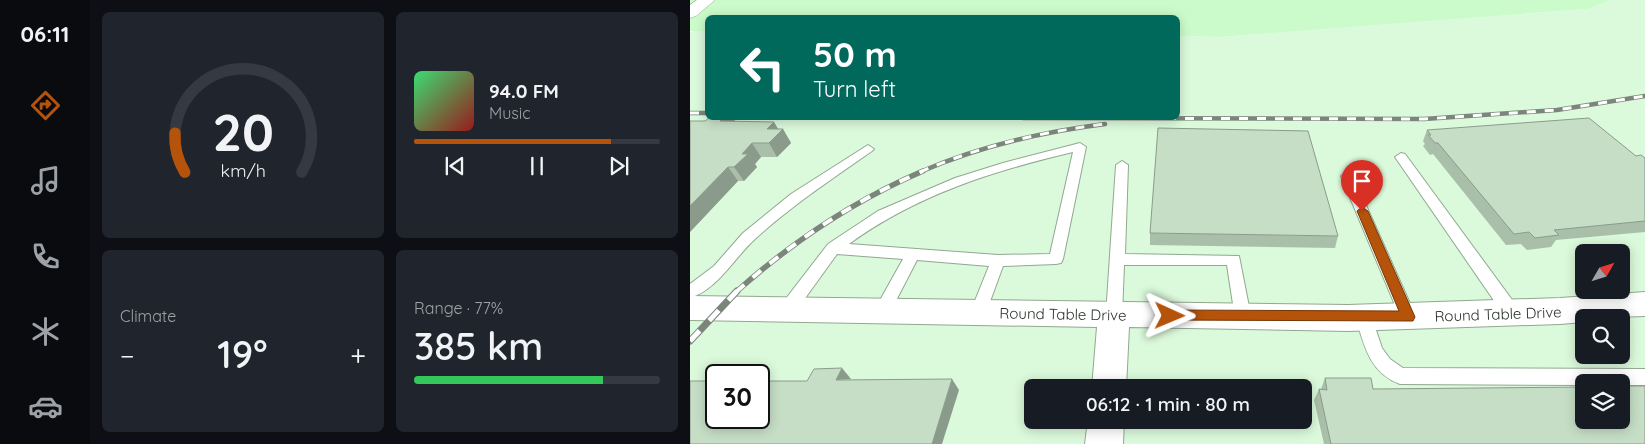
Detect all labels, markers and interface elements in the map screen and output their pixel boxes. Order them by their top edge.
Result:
text: 06:11 [21,20,69,48]
text: 50 m [813,32,897,76]
icon: left [730,35,795,100]
text: Turn left [813,75,896,103]
text: 94.0 FM [489,79,559,103]
icon: directions [28,88,63,123]
text: 20 [212,99,274,164]
text: Music [489,103,531,123]
icon: previous [441,152,469,180]
icon: pause [523,152,551,180]
icon: next [605,152,633,180]
text: km/h [220,159,266,181]
pin [1341,160,1383,211]
icon: music [28,163,63,198]
icon: arrive [1348,167,1376,195]
icon: phone [28,239,63,274]
north arrow [1575,244,1630,299]
map controls [1575,244,1630,429]
position arrow [1143,289,1195,341]
text: Range · 77% [414,298,503,318]
street label: Round Table Drive [1434,302,1562,326]
street label: Round Table Drive [999,303,1127,325]
text: Climate [120,306,176,326]
button: search [1575,309,1630,364]
icon: climate [28,314,63,349]
text: 385 km [414,322,543,370]
text: 19° [217,330,267,378]
text: − [120,338,135,373]
text: + [350,338,366,373]
speed limit sign: 30 [705,364,770,429]
button: layers [1575,374,1630,429]
icon: car [28,389,63,424]
text: 06:12 · 1 min · 80 m [1086,392,1250,416]

